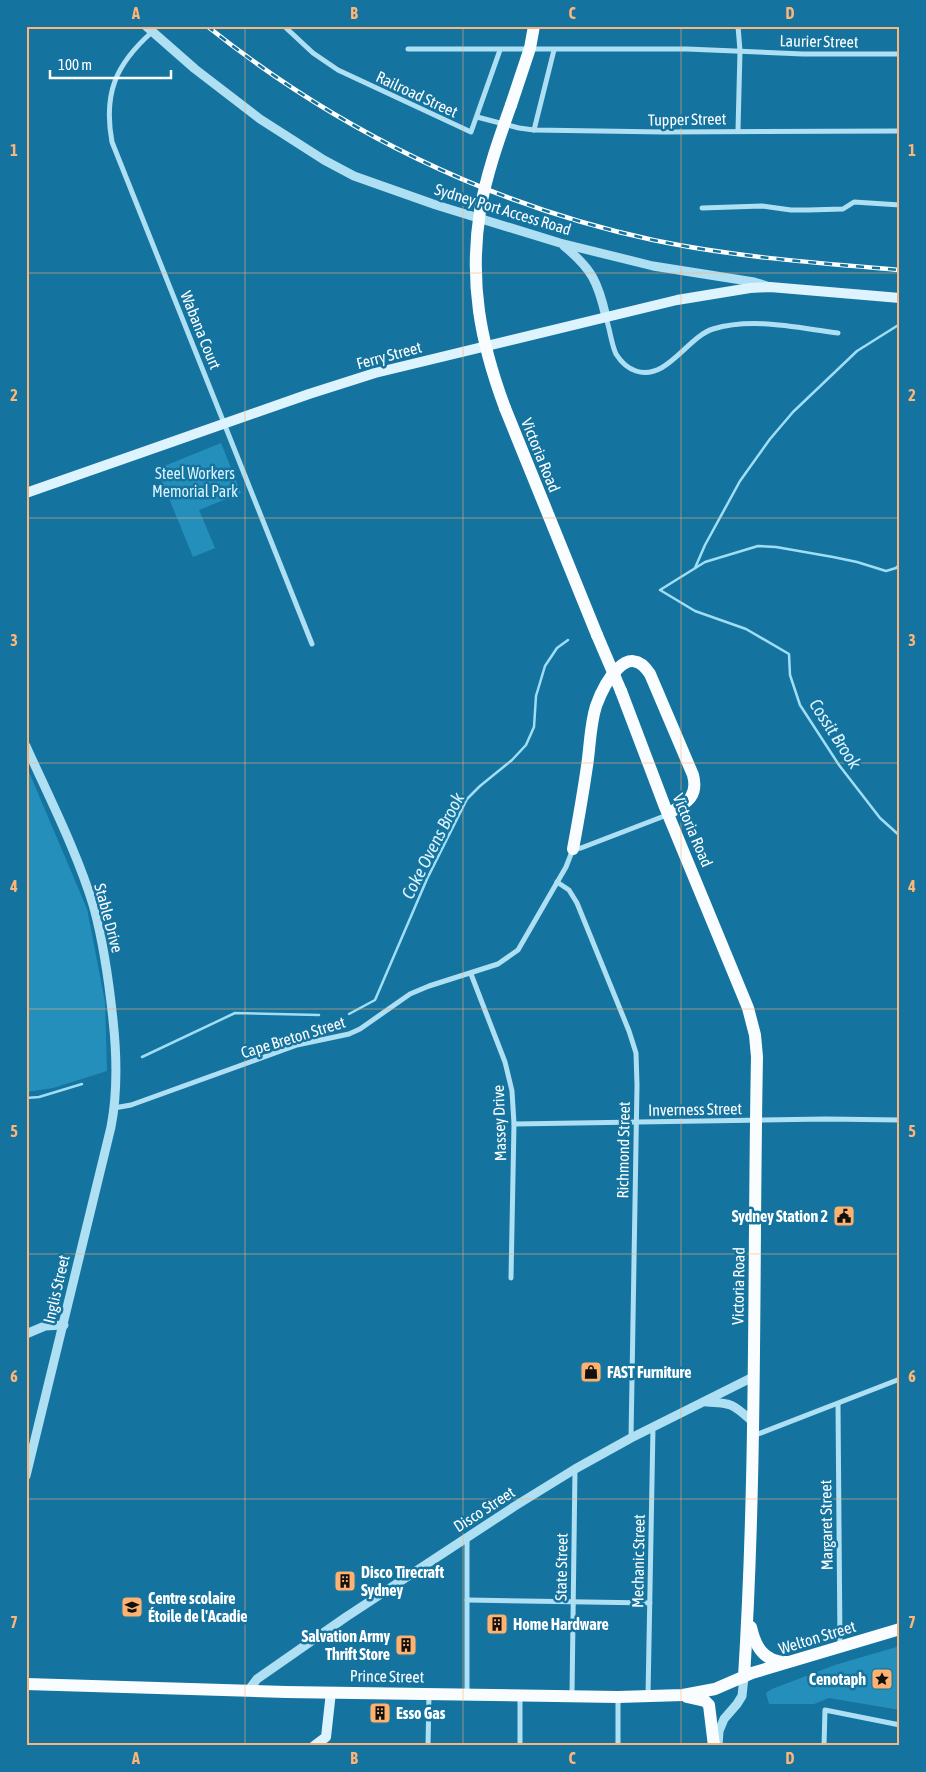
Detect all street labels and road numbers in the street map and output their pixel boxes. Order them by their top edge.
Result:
street label: Laurier Street [779,31,859,51]
street label: Railroad Street [373,67,461,121]
street label: Tupper Street [648,109,727,130]
street label: Sydney Port Access Road [432,180,573,239]
street label: Wabana Court [177,288,225,372]
street label: Ferry Street [354,338,424,373]
street label: Victoria Road [518,415,564,495]
street label: Victoria Road [669,791,717,869]
street label: Stable Drive [91,881,127,955]
street label: Cape Breton Street [239,1012,348,1062]
street label: Massey Drive [489,1084,510,1161]
street label: Inverness Street [648,1099,742,1119]
street label: Richmond Street [613,1101,633,1199]
street label: Victoria Road [728,1247,748,1325]
street label: Inglis Street [39,1253,74,1325]
street label: Margaret Street [816,1479,837,1570]
street label: Disco Street [450,1482,518,1535]
street label: Mechanic Street [628,1514,648,1608]
street label: State Street [551,1533,571,1601]
street label: Welton Street [776,1617,858,1657]
street label: Prince Street [350,1666,425,1686]

